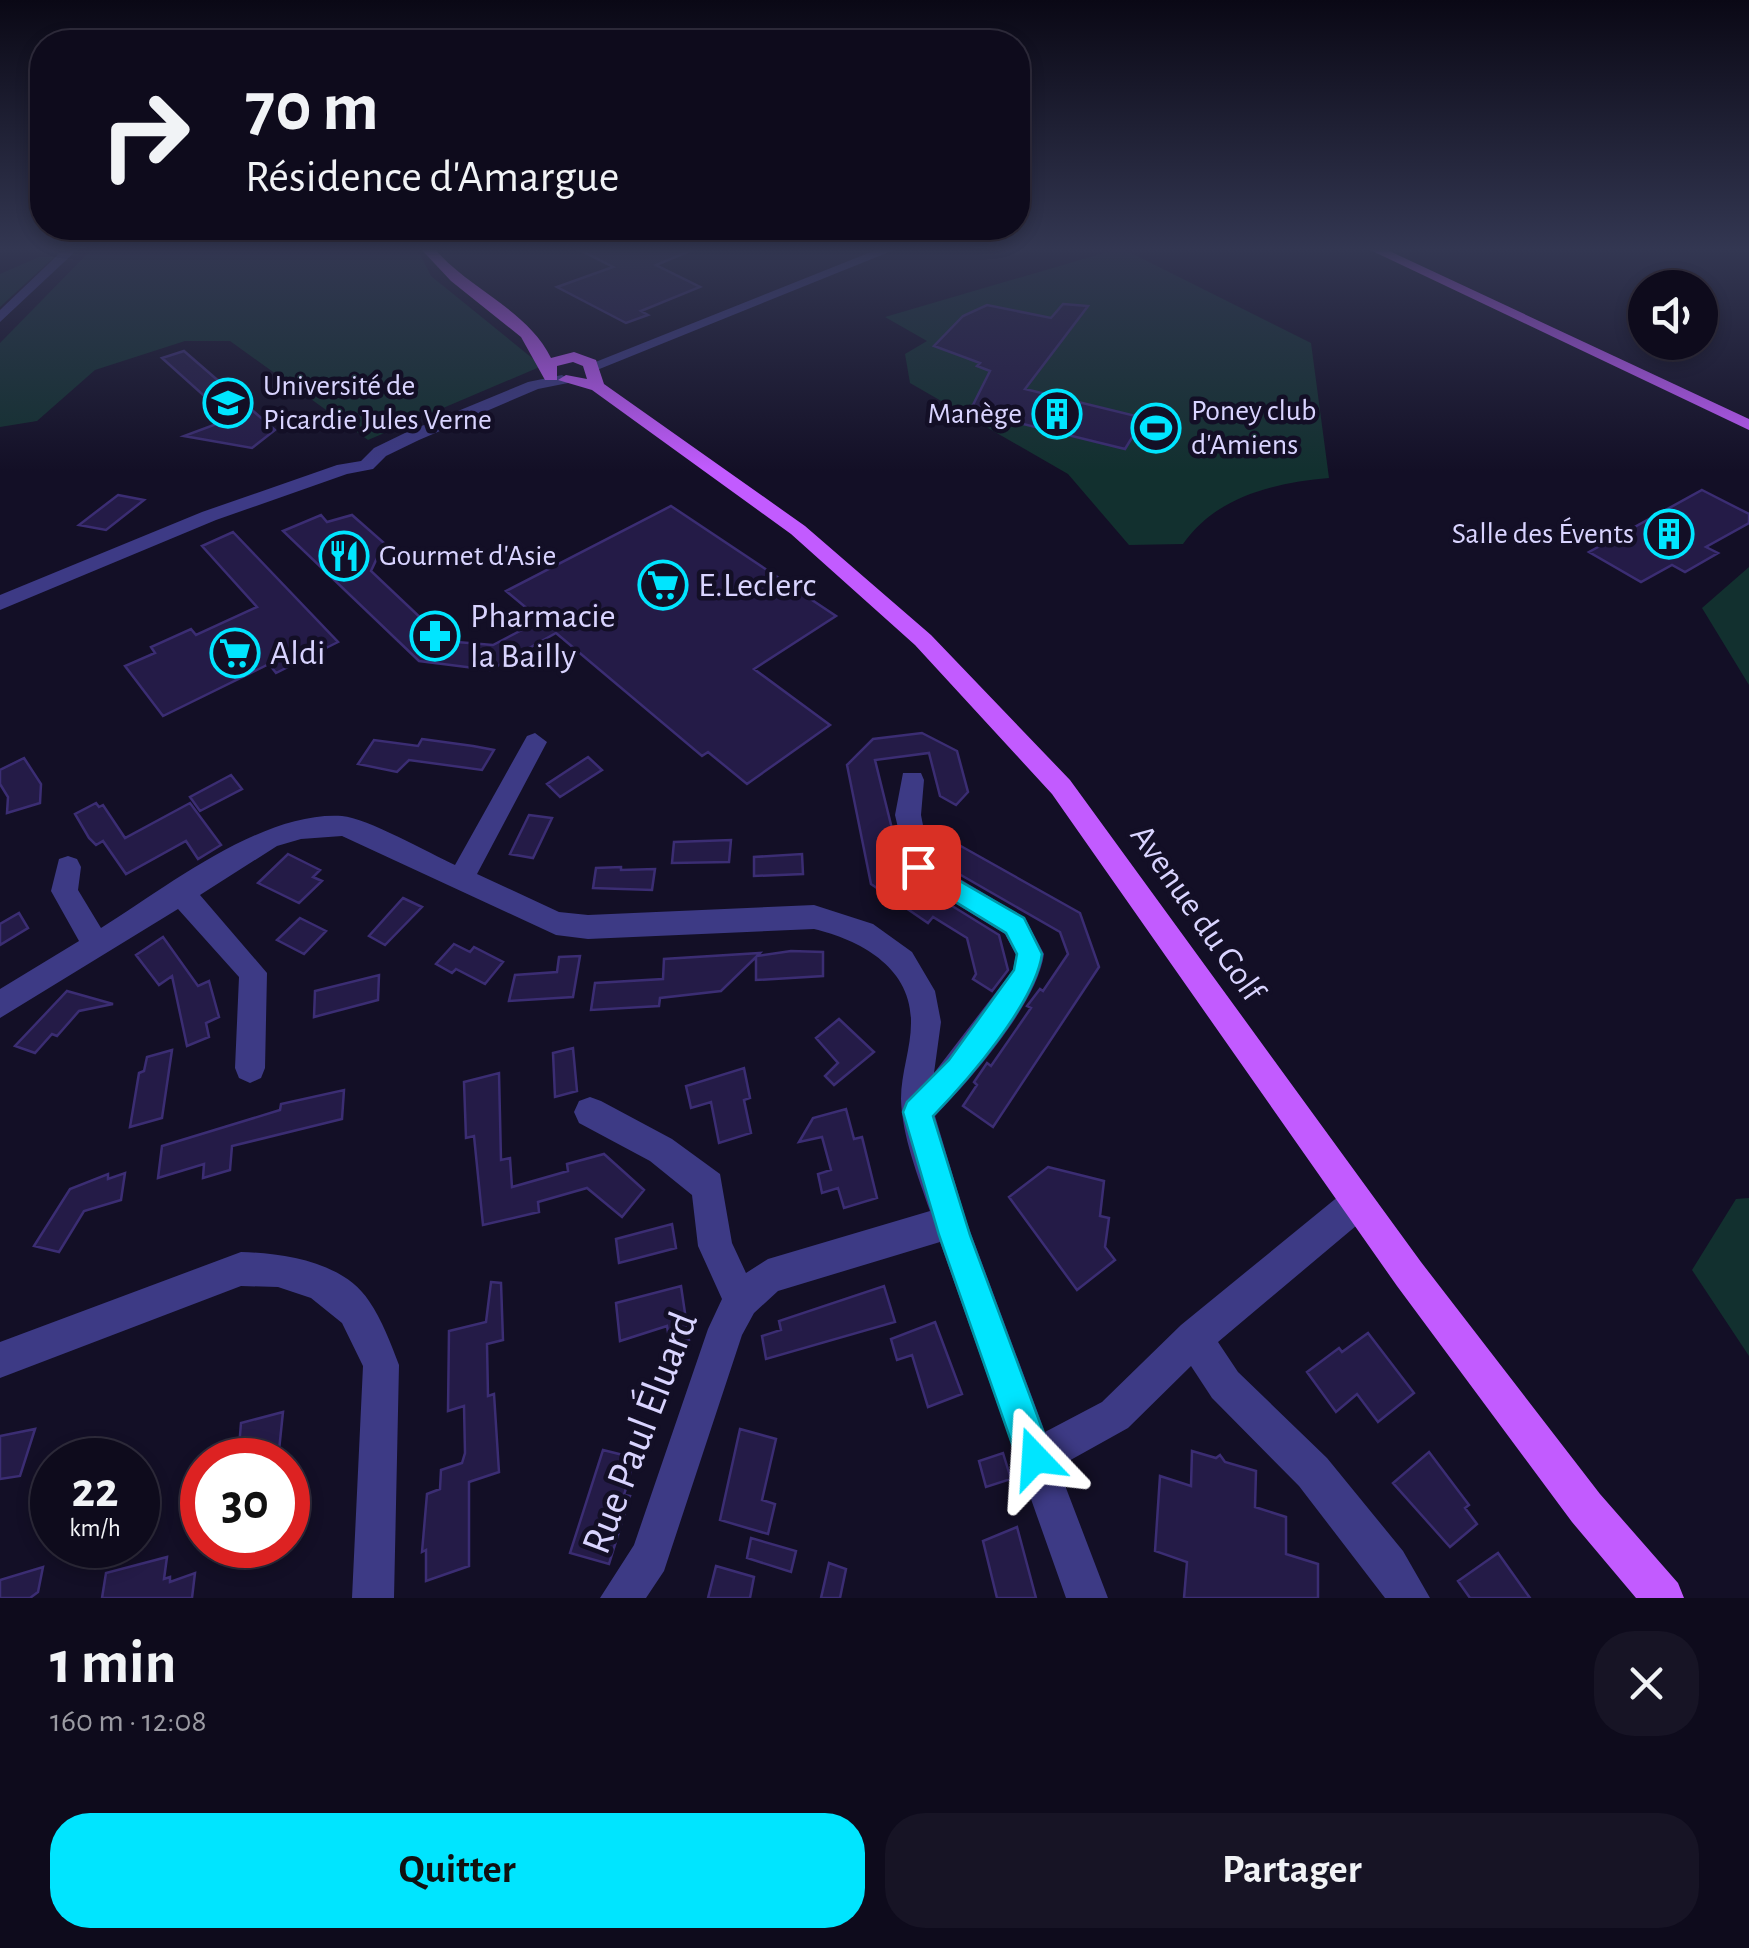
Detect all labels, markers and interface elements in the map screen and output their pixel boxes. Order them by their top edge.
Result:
icon: right [80,70,210,200]
text: 70 m [245,73,379,143]
text: Résidence d'Amargue [245,155,620,200]
map controls [1628,270,1718,360]
button: sound [1628,270,1718,360]
place label: Université de Picardie Jules Verne [263,371,492,435]
school or university icon: Université de Picardie Jules Verne [202,377,254,429]
building icon: Manège [1031,388,1083,440]
place label: Poney club d'Amiens [1191,396,1317,460]
place label: Manège [928,399,1022,429]
sports icon: Poney club d'Amiens [1130,402,1182,454]
building icon: Salle des Évents [1643,508,1695,560]
place label: Salle des Évents [1452,517,1634,549]
restaurant icon: Gourmet d'Asie [318,530,370,582]
place label: Gourmet d'Asie [379,541,556,571]
supermarket icon: E.Leclerc [637,559,689,611]
place label: E.Leclerc [698,568,816,603]
place label: Pharmacie la Bailly [470,599,616,674]
pharmacy icon: Pharmacie la Bailly [409,610,461,662]
supermarket icon: Aldi [209,627,261,679]
place label: Aldi [270,636,325,671]
street label: Avenue du Golf [1124,818,1272,1009]
pin [876,825,961,910]
icon: arrive [891,840,946,895]
street label: Rue Paul Éluard [571,1305,705,1560]
position arrow [983,1406,1087,1510]
speed limit sign: 30 [180,1438,310,1568]
text: 22 [71,1466,119,1516]
text: km/h [69,1516,121,1541]
button: close [1594,1631,1699,1736]
text: 1 min [50,1634,176,1694]
text: 160 m · 12:08 [50,1705,207,1737]
button: Quitter [50,1813,865,1928]
button: Partager [885,1813,1699,1928]

